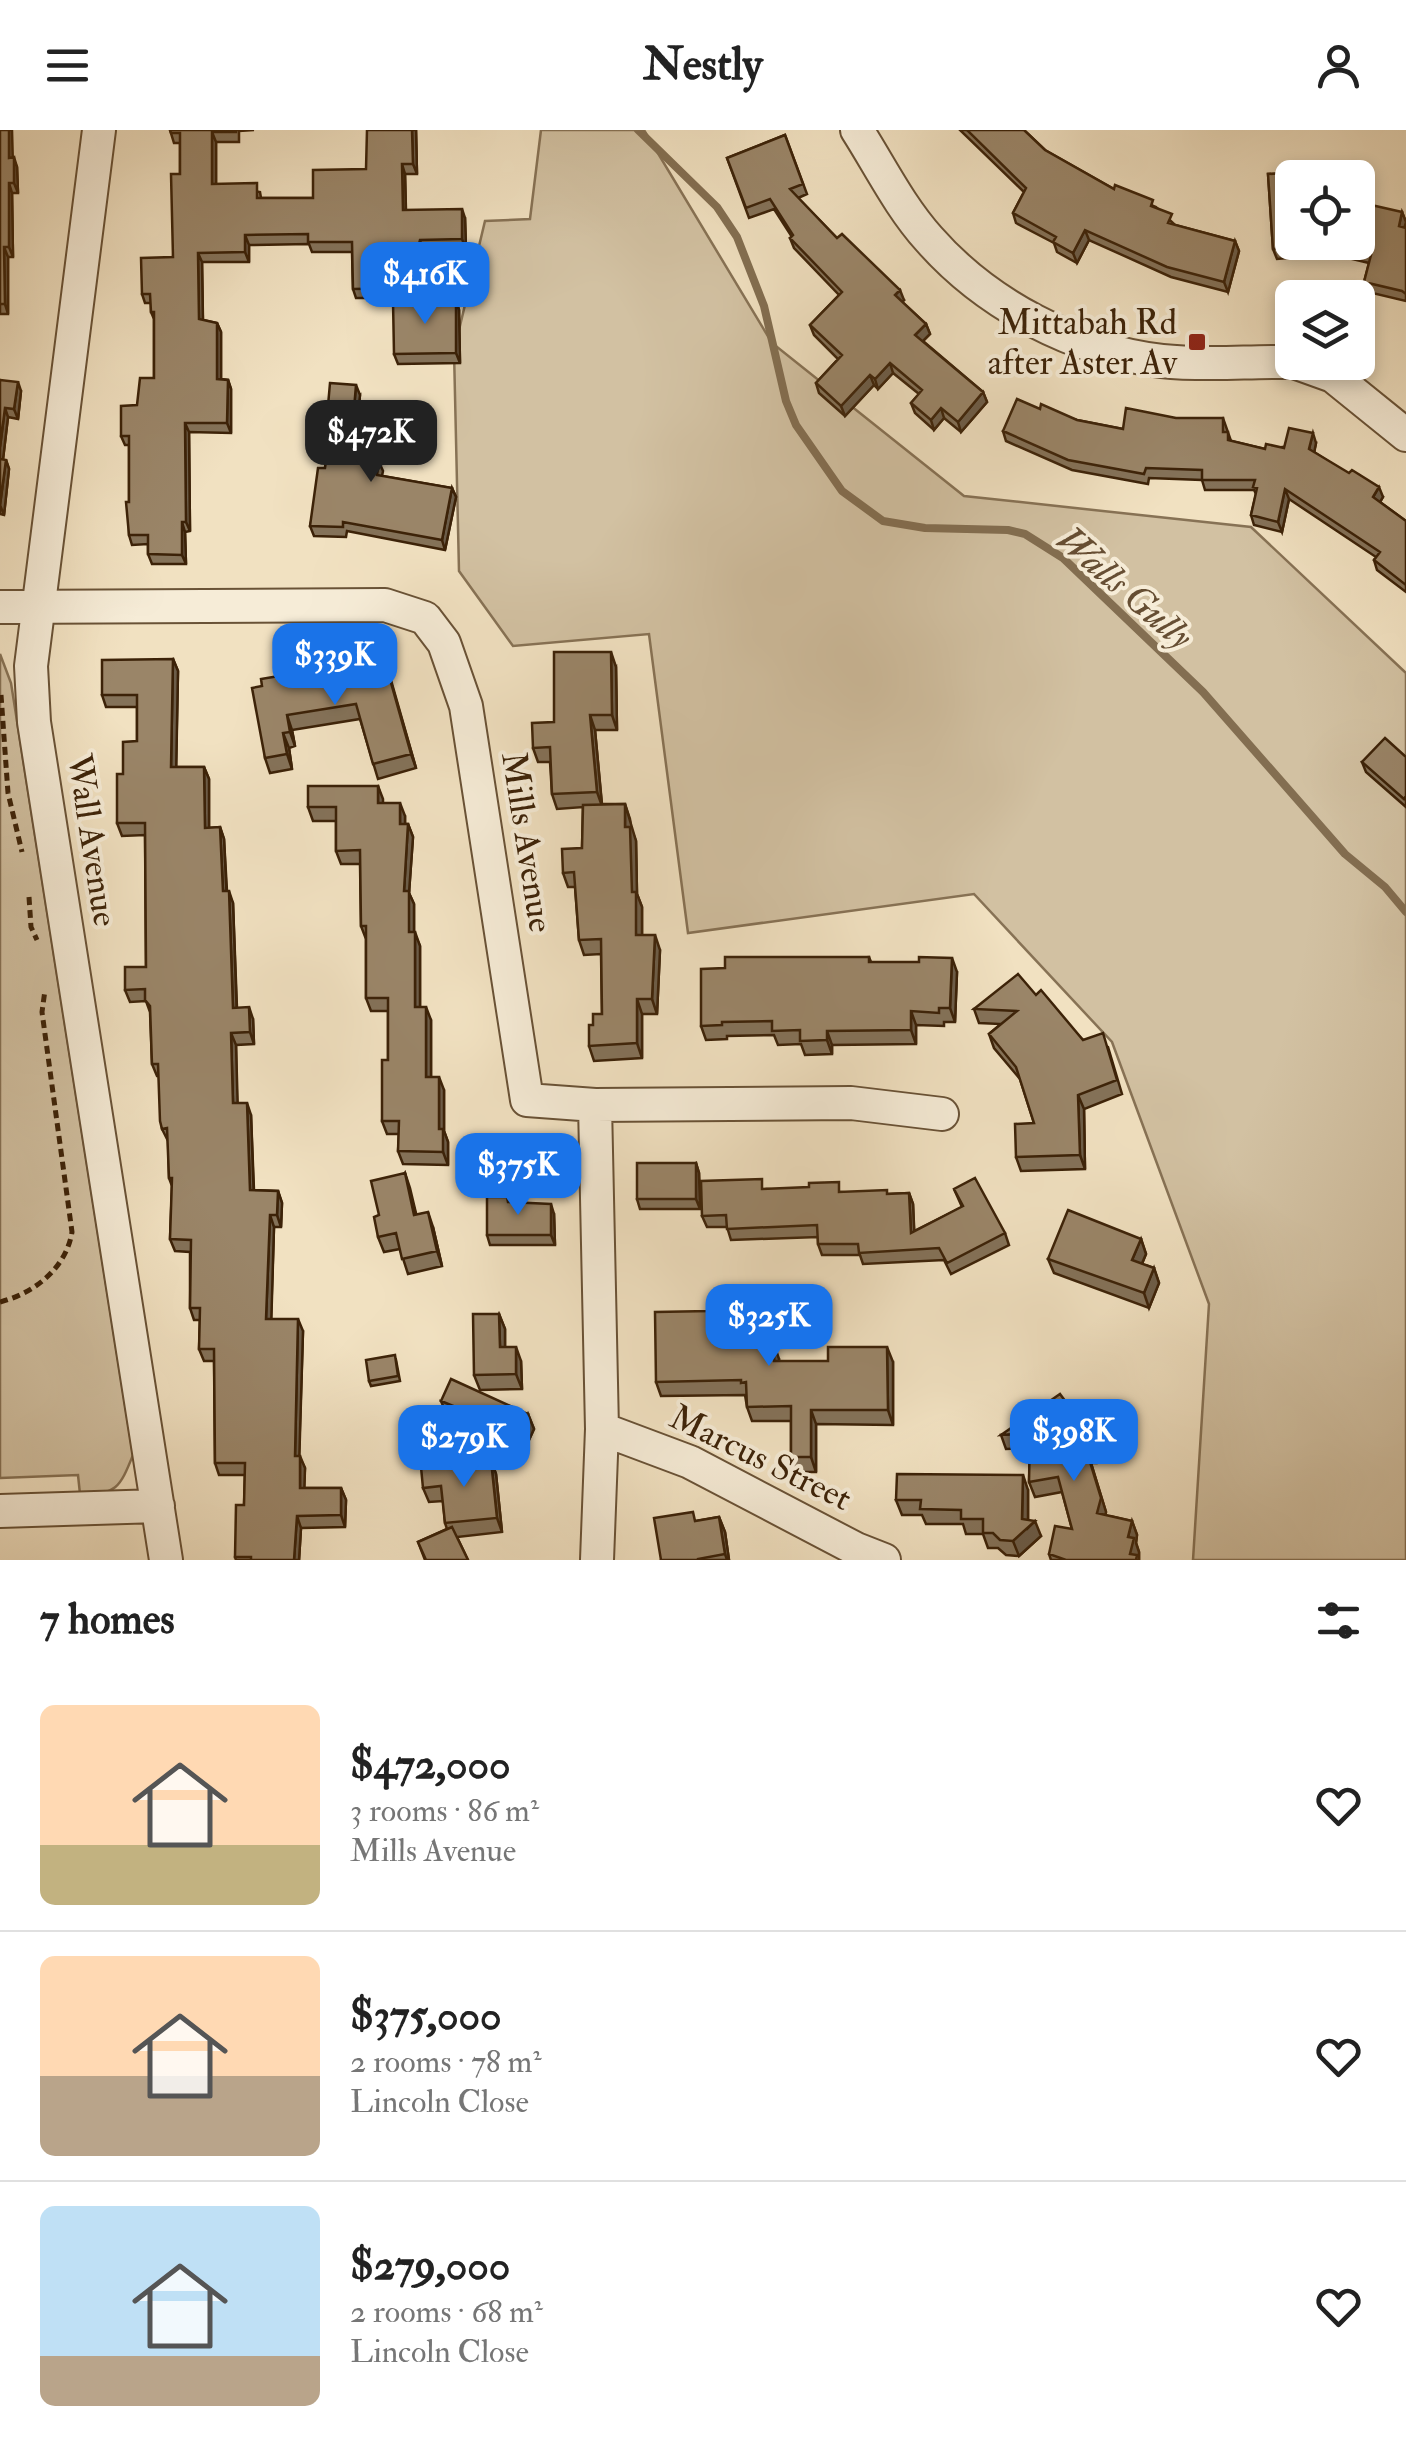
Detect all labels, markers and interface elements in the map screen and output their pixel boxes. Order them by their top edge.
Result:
text: Nestly [643,37,763,93]
icon: menu [40,38,95,93]
icon: person [1311,38,1366,93]
map controls [1275,160,1375,380]
button: locate [1275,160,1375,260]
pin: $416K [355,242,495,327]
text: $416K [382,254,468,294]
button: layers [1275,280,1375,380]
place label: Mittabah Rd after Aster Av [988,301,1178,385]
marker: Mittabah Rd after Aster Av [1186,331,1208,353]
pin: $472K [301,400,441,485]
text: $472K [327,412,415,452]
water label: Walls Gully [1046,515,1203,660]
pin: $339K [265,623,405,708]
text: $339K [294,635,376,675]
street label: Mills Avenue [491,749,563,935]
street label: Wall Avenue [57,750,127,929]
pin: $375K [448,1133,588,1218]
text: $375K [477,1145,559,1185]
pin: $325K [699,1284,839,1369]
text: $325K [728,1296,810,1336]
street label: Marcus Street [662,1395,859,1521]
pin: $398K [1004,1399,1144,1484]
pin: $279K [394,1405,534,1490]
text: $398K [1032,1411,1116,1451]
text: $279K [420,1417,508,1457]
icon: filters [1311,1593,1366,1648]
text: 7 homes [40,1594,175,1646]
text: $472,000 [350,1739,511,1791]
icon: home [120,1745,240,1865]
icon: heart [1311,1778,1366,1833]
text: 3 rooms · 86 m² [350,1791,539,1831]
text: Mills Avenue [350,1831,516,1871]
text: $375,000 [350,1990,502,2042]
icon: home [120,1996,240,2116]
icon: heart [1311,2029,1366,2084]
text: 2 rooms · 78 m² [350,2042,541,2082]
text: Lincoln Close [350,2082,529,2122]
text: $279,000 [350,2240,510,2292]
icon: home [120,2246,240,2366]
icon: heart [1311,2279,1366,2334]
text: 2 rooms · 68 m² [350,2292,543,2332]
text: Lincoln Close [350,2332,529,2372]

